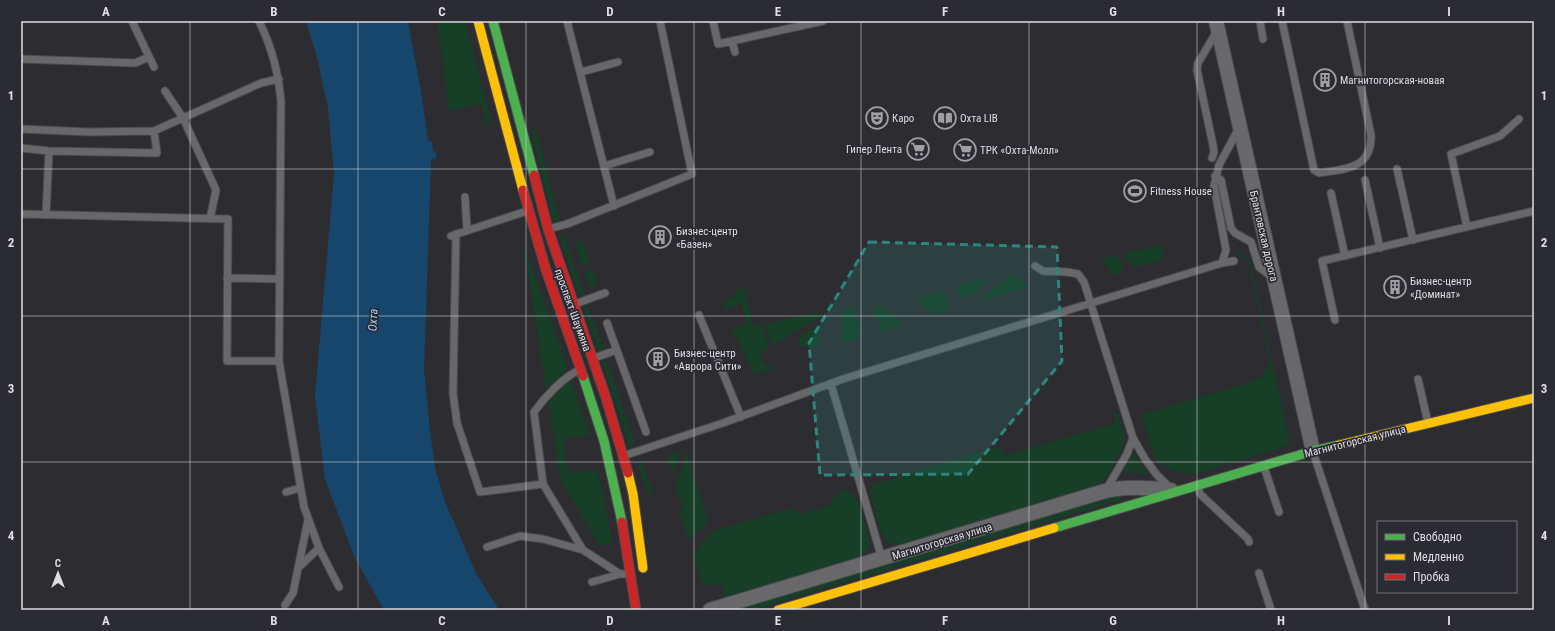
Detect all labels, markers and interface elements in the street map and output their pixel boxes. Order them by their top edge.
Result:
text: A [102,4,110,19]
text: B [270,4,278,19]
text: C [438,4,446,19]
text: D [606,4,614,19]
text: E [775,4,782,19]
text: F [942,4,948,19]
text: G [1109,4,1117,19]
text: H [1277,4,1285,19]
text: I [1447,4,1451,19]
building icon: Магнитогорская-новая [1312,67,1338,93]
place label: Магнитогорская-новая [1340,74,1445,87]
text: 1 [8,88,14,103]
text: 1 [1541,88,1547,103]
theatre icon: Каро [864,105,890,131]
library icon: Охта LIB [932,105,958,131]
place label: Каро [892,112,915,125]
place label: Охта LIB [960,112,998,125]
supermarket icon: Гипер Лента [905,136,931,162]
supermarket icon: ТРК «Охта-Молл» [952,137,978,163]
place label: Гипер Лента [846,143,902,156]
place label: ТРК «Охта-Молл» [980,144,1059,157]
sports icon: Fitness House [1122,178,1148,204]
place label: Fitness House [1150,185,1212,198]
street label: Брантовская дорога [1247,189,1280,283]
building icon: Бизнес-центр «Базен» [647,224,673,250]
place label: Бизнес-центр «Базен» [676,225,738,251]
text: 2 [8,235,15,250]
text: 2 [1541,235,1548,250]
street label: проспект Шаумяна [552,267,593,353]
building icon: Бизнес-центр «Доминат» [1382,274,1408,300]
place label: Бизнес-центр «Доминат» [1410,275,1472,301]
water label: Охта [365,308,381,332]
building icon: Бизнес-центр «Аврора Сити» [645,346,671,372]
place label: Бизнес-центр «Аврора Сити» [674,347,742,373]
text: 3 [8,381,14,396]
text: 3 [1541,381,1547,396]
street label: Магнитогорская улица [1303,423,1407,460]
street label: Магнитогорская улица [891,520,994,563]
legend [1377,521,1517,593]
text: 4 [8,528,15,543]
text: 4 [1541,528,1548,543]
text: Свободно [1413,530,1462,544]
text: Медленно [1413,550,1464,564]
north arrow [38,553,78,593]
text: С [55,557,61,570]
text: Пробка [1413,570,1450,584]
text: A [102,613,110,628]
text: B [270,613,278,628]
text: C [438,613,446,628]
text: D [606,613,614,628]
text: E [775,613,782,628]
text: F [942,613,948,628]
text: G [1109,613,1117,628]
text: H [1277,613,1285,628]
text: I [1447,613,1451,628]

